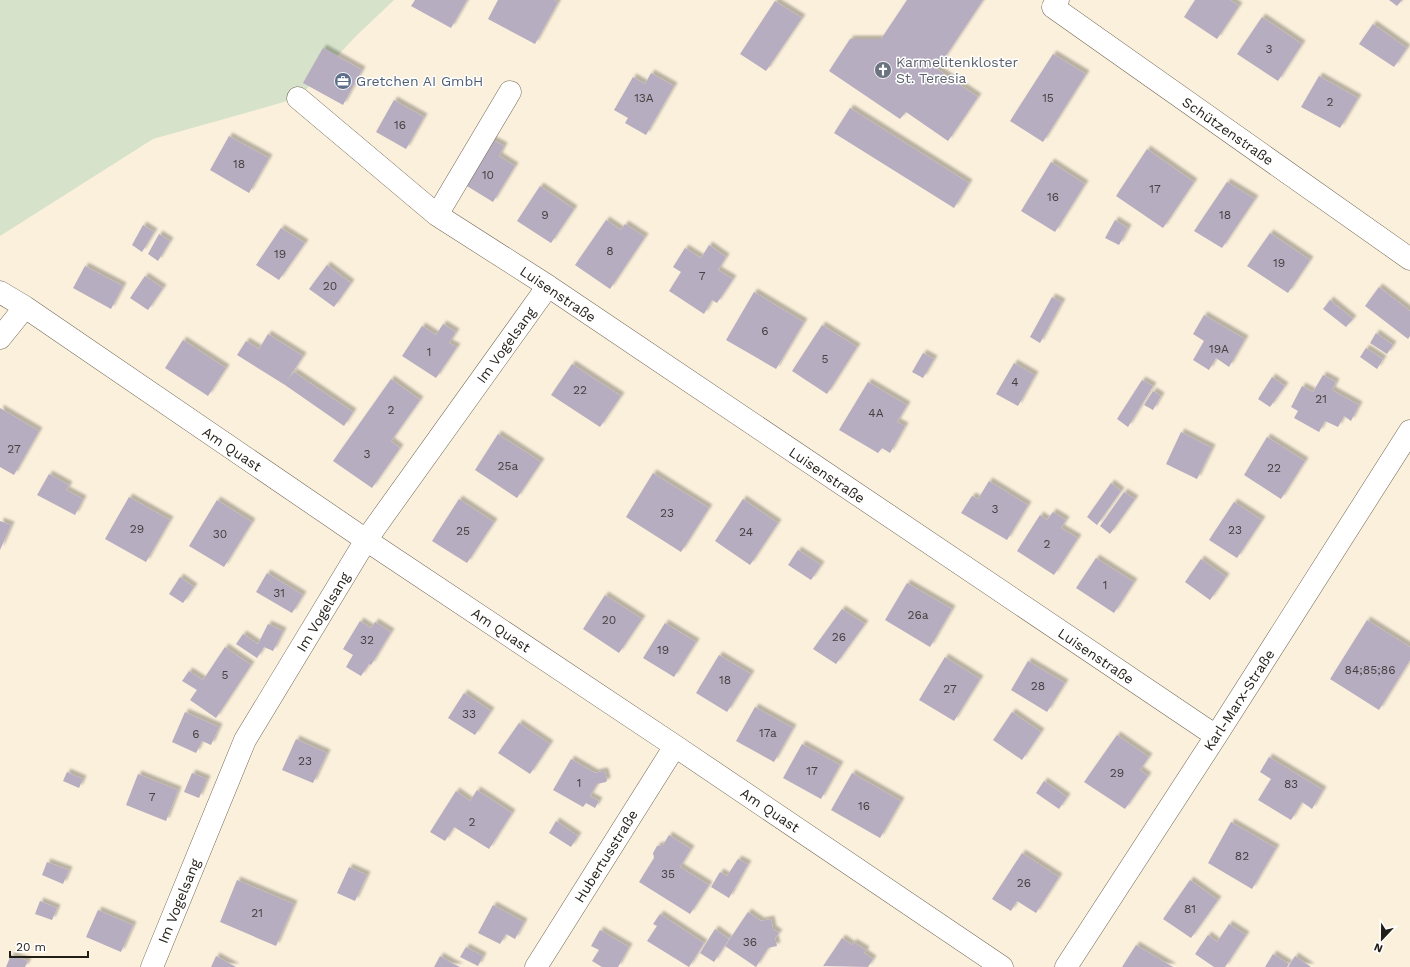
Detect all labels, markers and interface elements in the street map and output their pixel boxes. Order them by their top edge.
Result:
house number: 3 [1266,42,1273,56]
place label: Karmelitenkloster St. Teresia [896,54,1019,86]
church icon: Karmelitenkloster St. Teresia [873,60,893,80]
office icon: Gretchen AI GmbH [333,71,353,91]
place label: Gretchen AI GmbH [356,73,483,89]
house number: 13A [634,91,654,105]
house number: 15 [1042,91,1054,105]
street label: Schützenstraße [1179,94,1277,168]
house number: 2 [1327,95,1334,109]
house number: 16 [394,118,406,132]
house number: 18 [233,157,245,171]
house number: 10 [482,168,494,182]
house number: 17 [1149,182,1161,196]
house number: 16 [1047,190,1059,204]
house number: 9 [541,208,549,222]
house number: 18 [1219,208,1231,222]
house number: 8 [606,244,614,258]
house number: 19 [274,247,286,261]
house number: 19 [1273,256,1285,270]
street label: Luisenstraße [517,263,599,325]
house number: 7 [699,269,706,283]
house number: 20 [323,279,337,293]
street label: Im Vogelsang [473,304,539,386]
house number: 6 [761,324,769,338]
house number: 19A [1209,342,1229,356]
house number: 1 [427,345,431,359]
house number: 5 [822,352,829,366]
house number: 4 [1011,375,1019,389]
house number: 22 [573,383,587,397]
house number: 21 [1315,392,1327,406]
house number: 2 [388,403,395,417]
house number: 4A [868,406,884,420]
street label: Am Quast [199,423,265,475]
house number: 27 [7,442,21,456]
street label: Luisenstraße [786,444,868,506]
house number: 3 [364,447,371,461]
house number: 25a [498,459,519,473]
house number: 22 [1267,461,1281,475]
house number: 3 [992,502,999,516]
house number: 23 [660,506,674,520]
house number: 29 [130,522,144,536]
house number: 23 [1228,523,1242,537]
house number: 25 [456,524,470,538]
house number: 24 [739,525,753,539]
house number: 30 [213,527,227,541]
house number: 2 [1044,537,1051,551]
street label: Im Vogelsang [293,569,353,655]
house number: 1 [1103,578,1107,592]
house number: 31 [273,586,285,600]
street label: Am Quast [468,604,534,656]
house number: 26a [907,608,929,622]
house number: 20 [602,613,616,627]
street label: Luisenstraße [1055,625,1137,687]
house number: 26 [832,630,846,644]
house number: 32 [360,633,374,647]
house number: 19 [657,643,669,657]
street label: Karl-Marx-Straße [1200,646,1278,754]
house number: 84;85;86 [1345,663,1395,677]
house number: 5 [222,668,229,682]
house number: 18 [719,673,731,687]
house number: 28 [1031,679,1045,693]
house number: 27 [943,682,957,696]
house number: 33 [462,707,476,721]
house number: 17a [759,726,777,740]
house number: 6 [192,727,200,741]
house number: 23 [298,754,312,768]
house number: 17 [806,764,818,778]
house number: 29 [1110,766,1124,780]
house number: 1 [577,776,581,790]
house number: 83 [1284,777,1298,791]
street label: Am Quast [737,784,803,836]
house number: 7 [149,790,156,804]
house number: 16 [858,799,870,813]
street label: Hubertusstraße [571,807,641,905]
house number: 2 [469,815,476,829]
house number: 82 [1235,849,1249,863]
street label: Im Vogelsang [155,856,203,946]
house number: 35 [661,867,675,881]
house number: 26 [1017,876,1031,890]
house number: 81 [1184,902,1196,916]
house number: 21 [251,906,263,920]
north arrow [1362,919,1402,959]
scale bar [10,933,88,959]
house number: 36 [743,935,757,949]
text: 20 m [16,940,46,954]
text: N [1372,940,1385,955]

